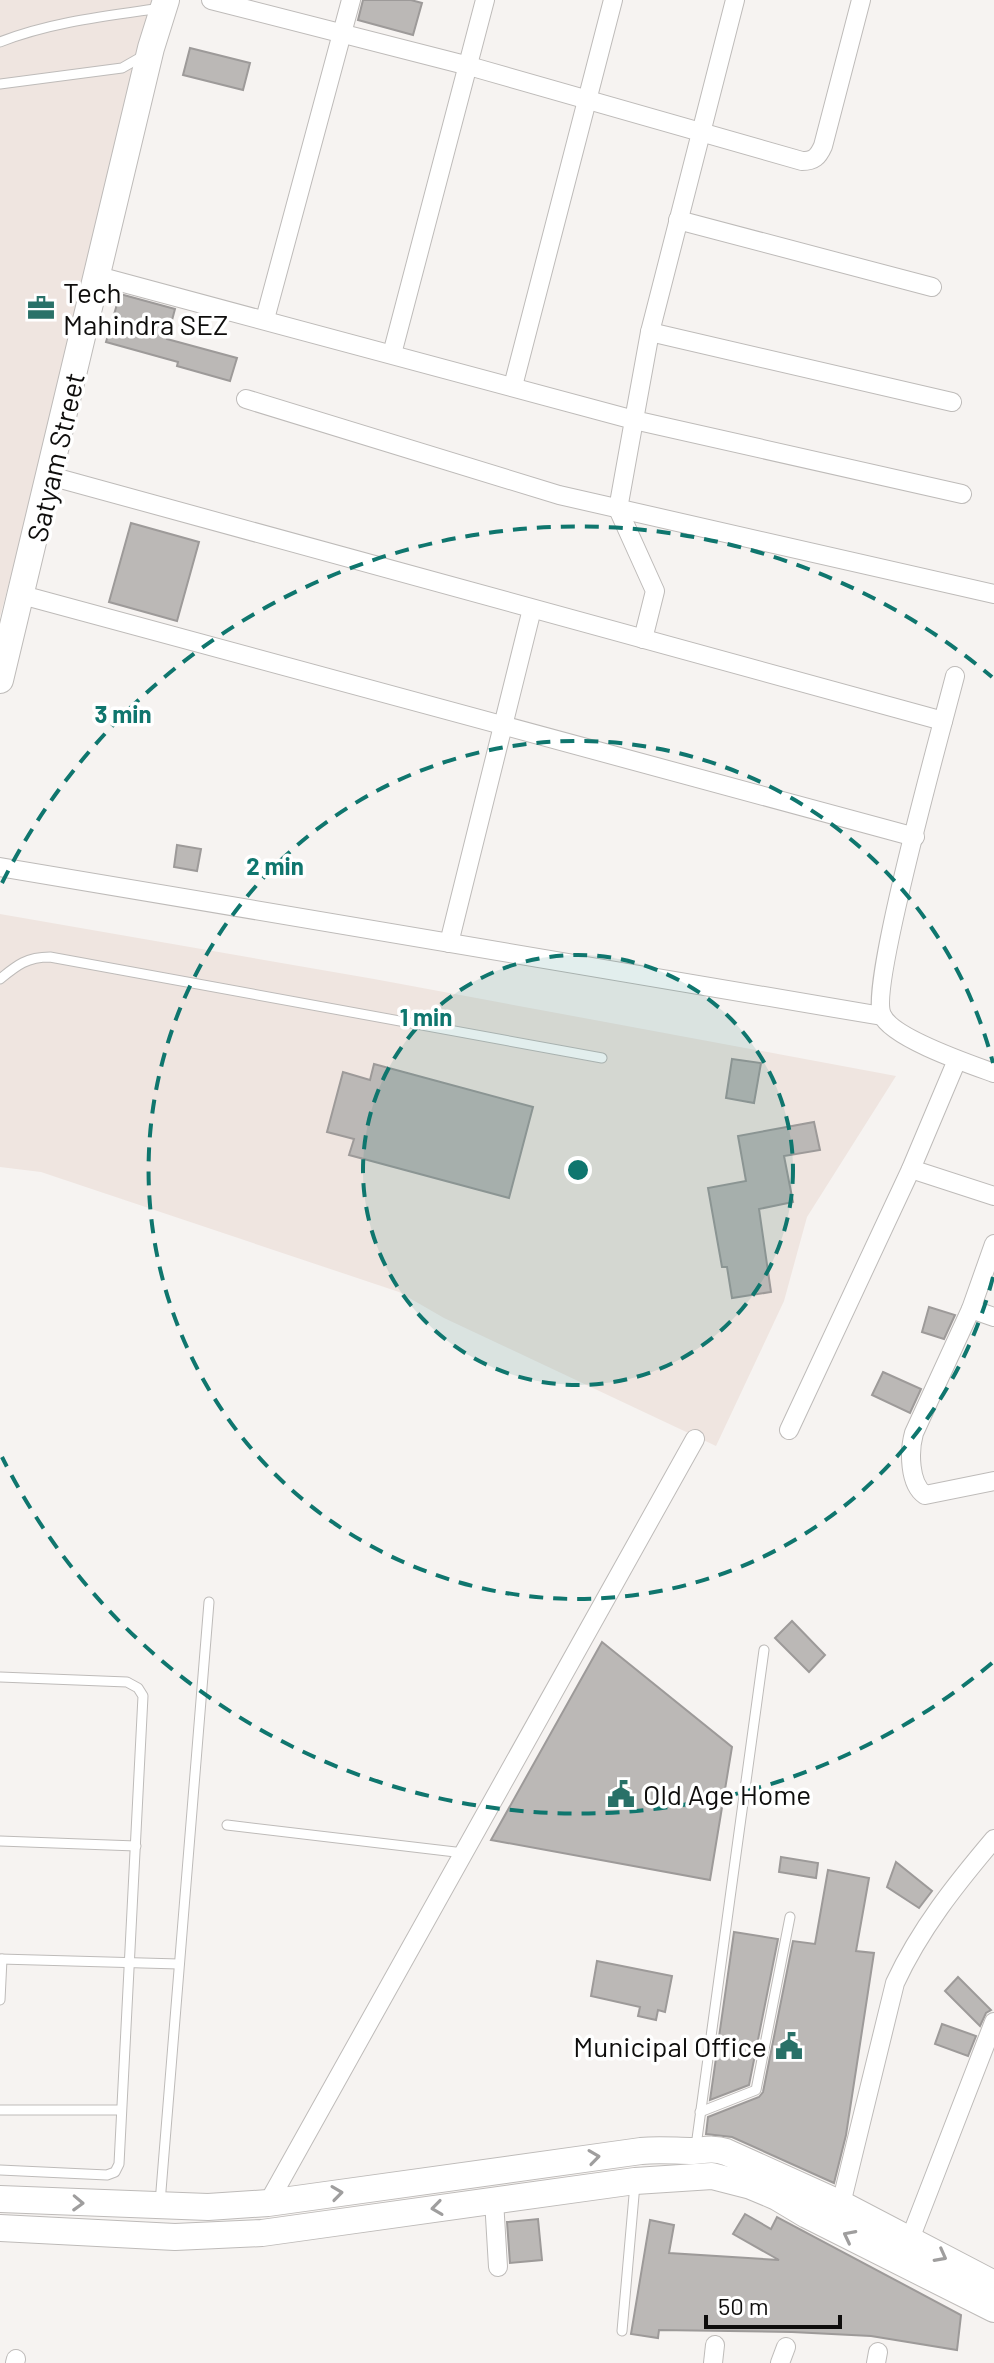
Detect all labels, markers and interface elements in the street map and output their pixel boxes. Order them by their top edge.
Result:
place label: Tech Mahindra SEZ [63,275,228,341]
office icon: Tech Mahindra SEZ [26,293,56,323]
street label: Satyam Street [19,369,91,545]
text: 3 min [94,699,152,728]
text: 2 min [246,851,304,880]
text: 1 min [400,1002,452,1031]
centre of rings [564,1156,592,1184]
place label: Old Age Home [643,1777,811,1811]
public building icon: Old Age Home [606,1779,636,1809]
place label: Municipal Office [573,2029,767,2063]
public building icon: Municipal Office [774,2031,804,2061]
one-way arrow [588,2149,601,2166]
one-way arrow [330,2185,344,2202]
one-way arrow [72,2194,85,2211]
one-way arrow [430,2199,444,2216]
one-way arrow [843,2230,858,2246]
one-way arrow [932,2246,947,2262]
scale bar [706,2279,840,2329]
text: 50 m [718,2291,769,2320]

